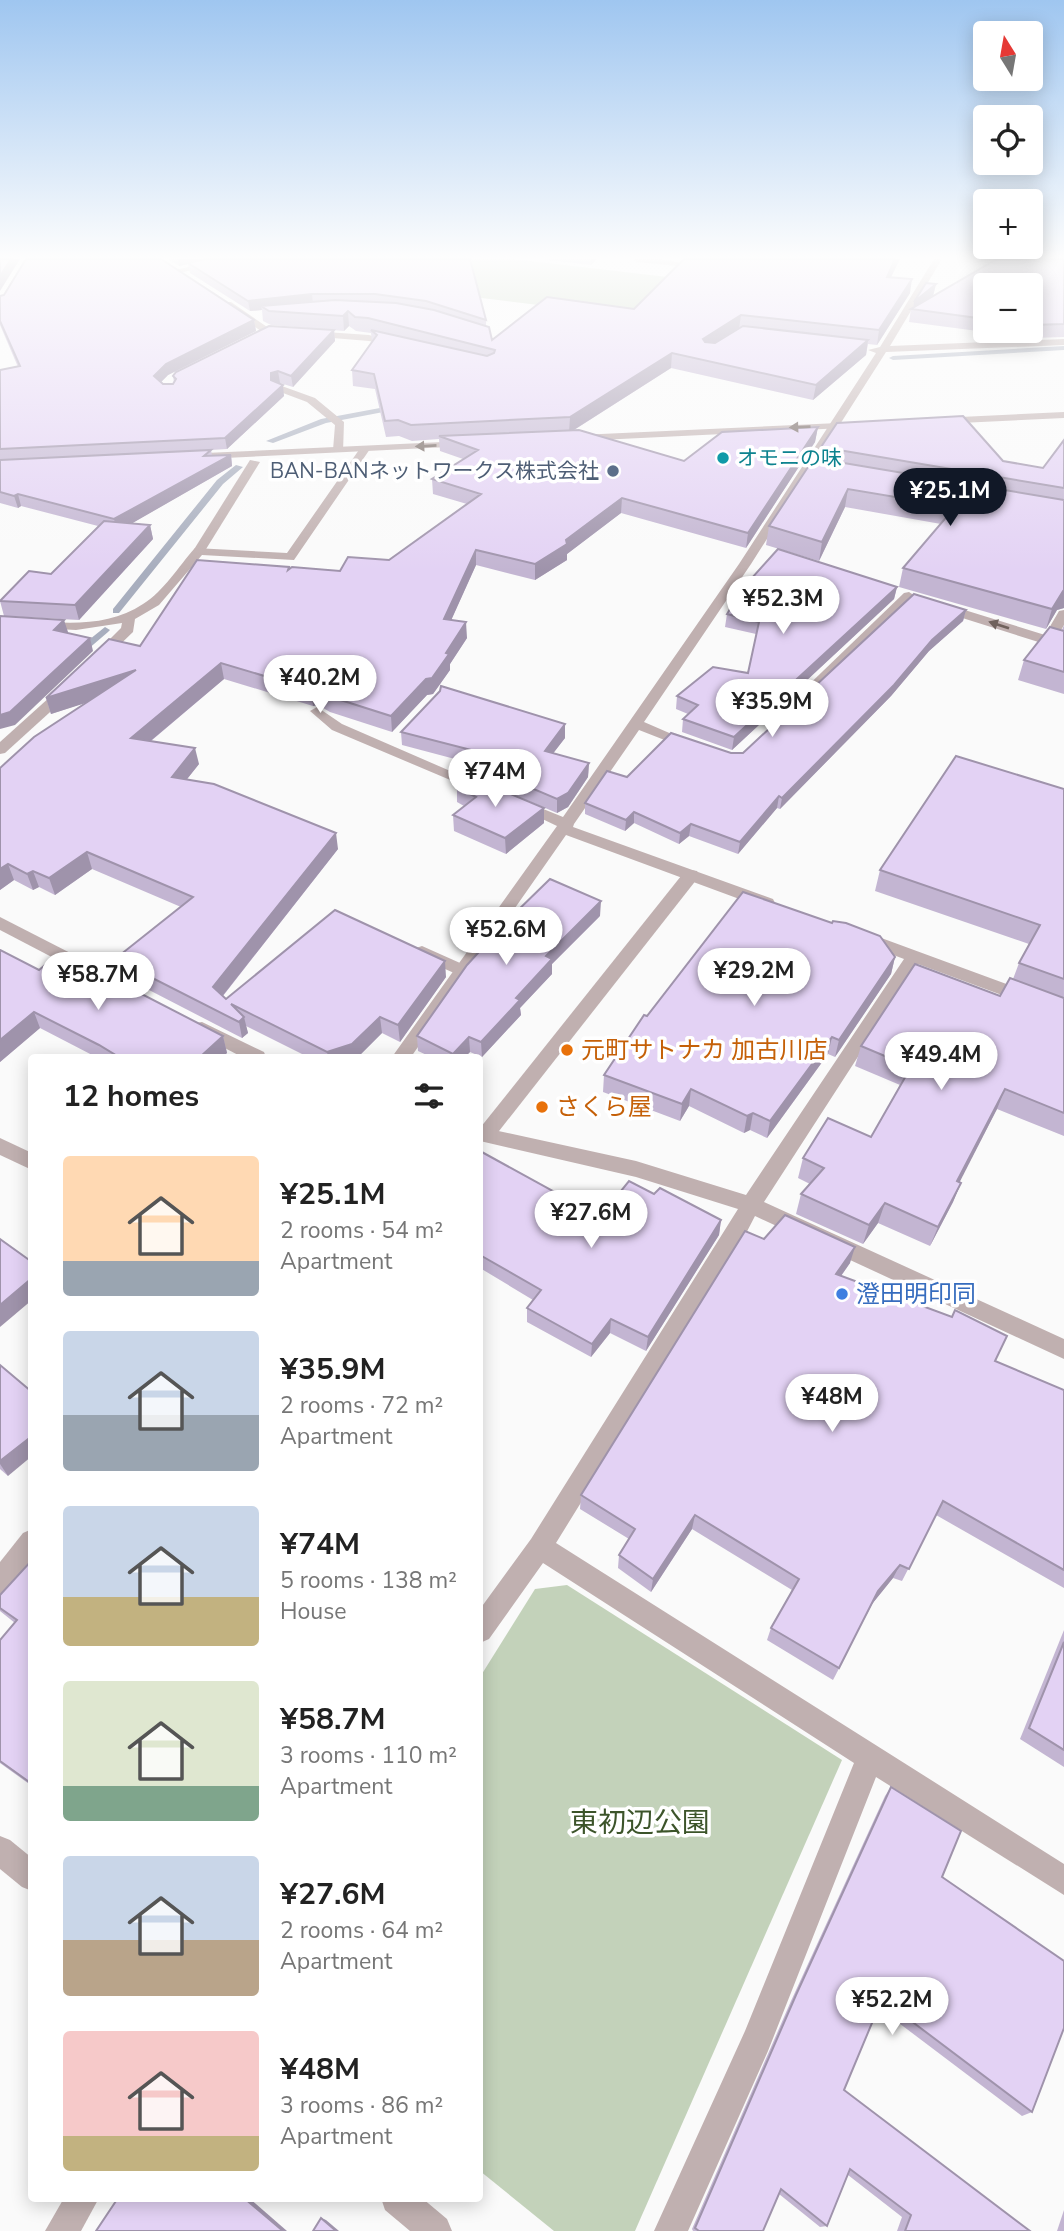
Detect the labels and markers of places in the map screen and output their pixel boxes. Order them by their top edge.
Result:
place label: オモニの味 [737,444,842,472]
marker: オモニの味 [715,450,731,466]
place label: BAN-BANネットワークス株式会社 [270,457,599,485]
marker: BAN-BANネットワークス株式会社 [605,463,621,479]
pin: ¥25.1M [893,468,1007,528]
pin: ¥52.3M [726,576,840,636]
pin: ¥40.2M [263,656,377,715]
pin: ¥35.9M [715,680,829,739]
pin: ¥74M [454,750,536,809]
pin: ¥52.6M [449,908,563,967]
pin: ¥29.2M [697,948,811,1008]
pin: ¥58.7M [41,953,155,1012]
pin: ¥49.4M [884,1032,998,1092]
place label: 元町サトナカ 加古川店 [581,1034,827,1066]
marker: 元町サトナカ 加古川店 [559,1042,575,1058]
place label: さくら屋 [556,1091,652,1123]
marker: さくら屋 [534,1099,550,1115]
pin: ¥27.6M [534,1190,648,1250]
place label: 澄田明印同 [856,1278,976,1310]
marker: 澄田明印同 [834,1286,850,1302]
pin: ¥48M [791,1374,873,1434]
pin: ¥52.2M [835,1978,949,2037]

